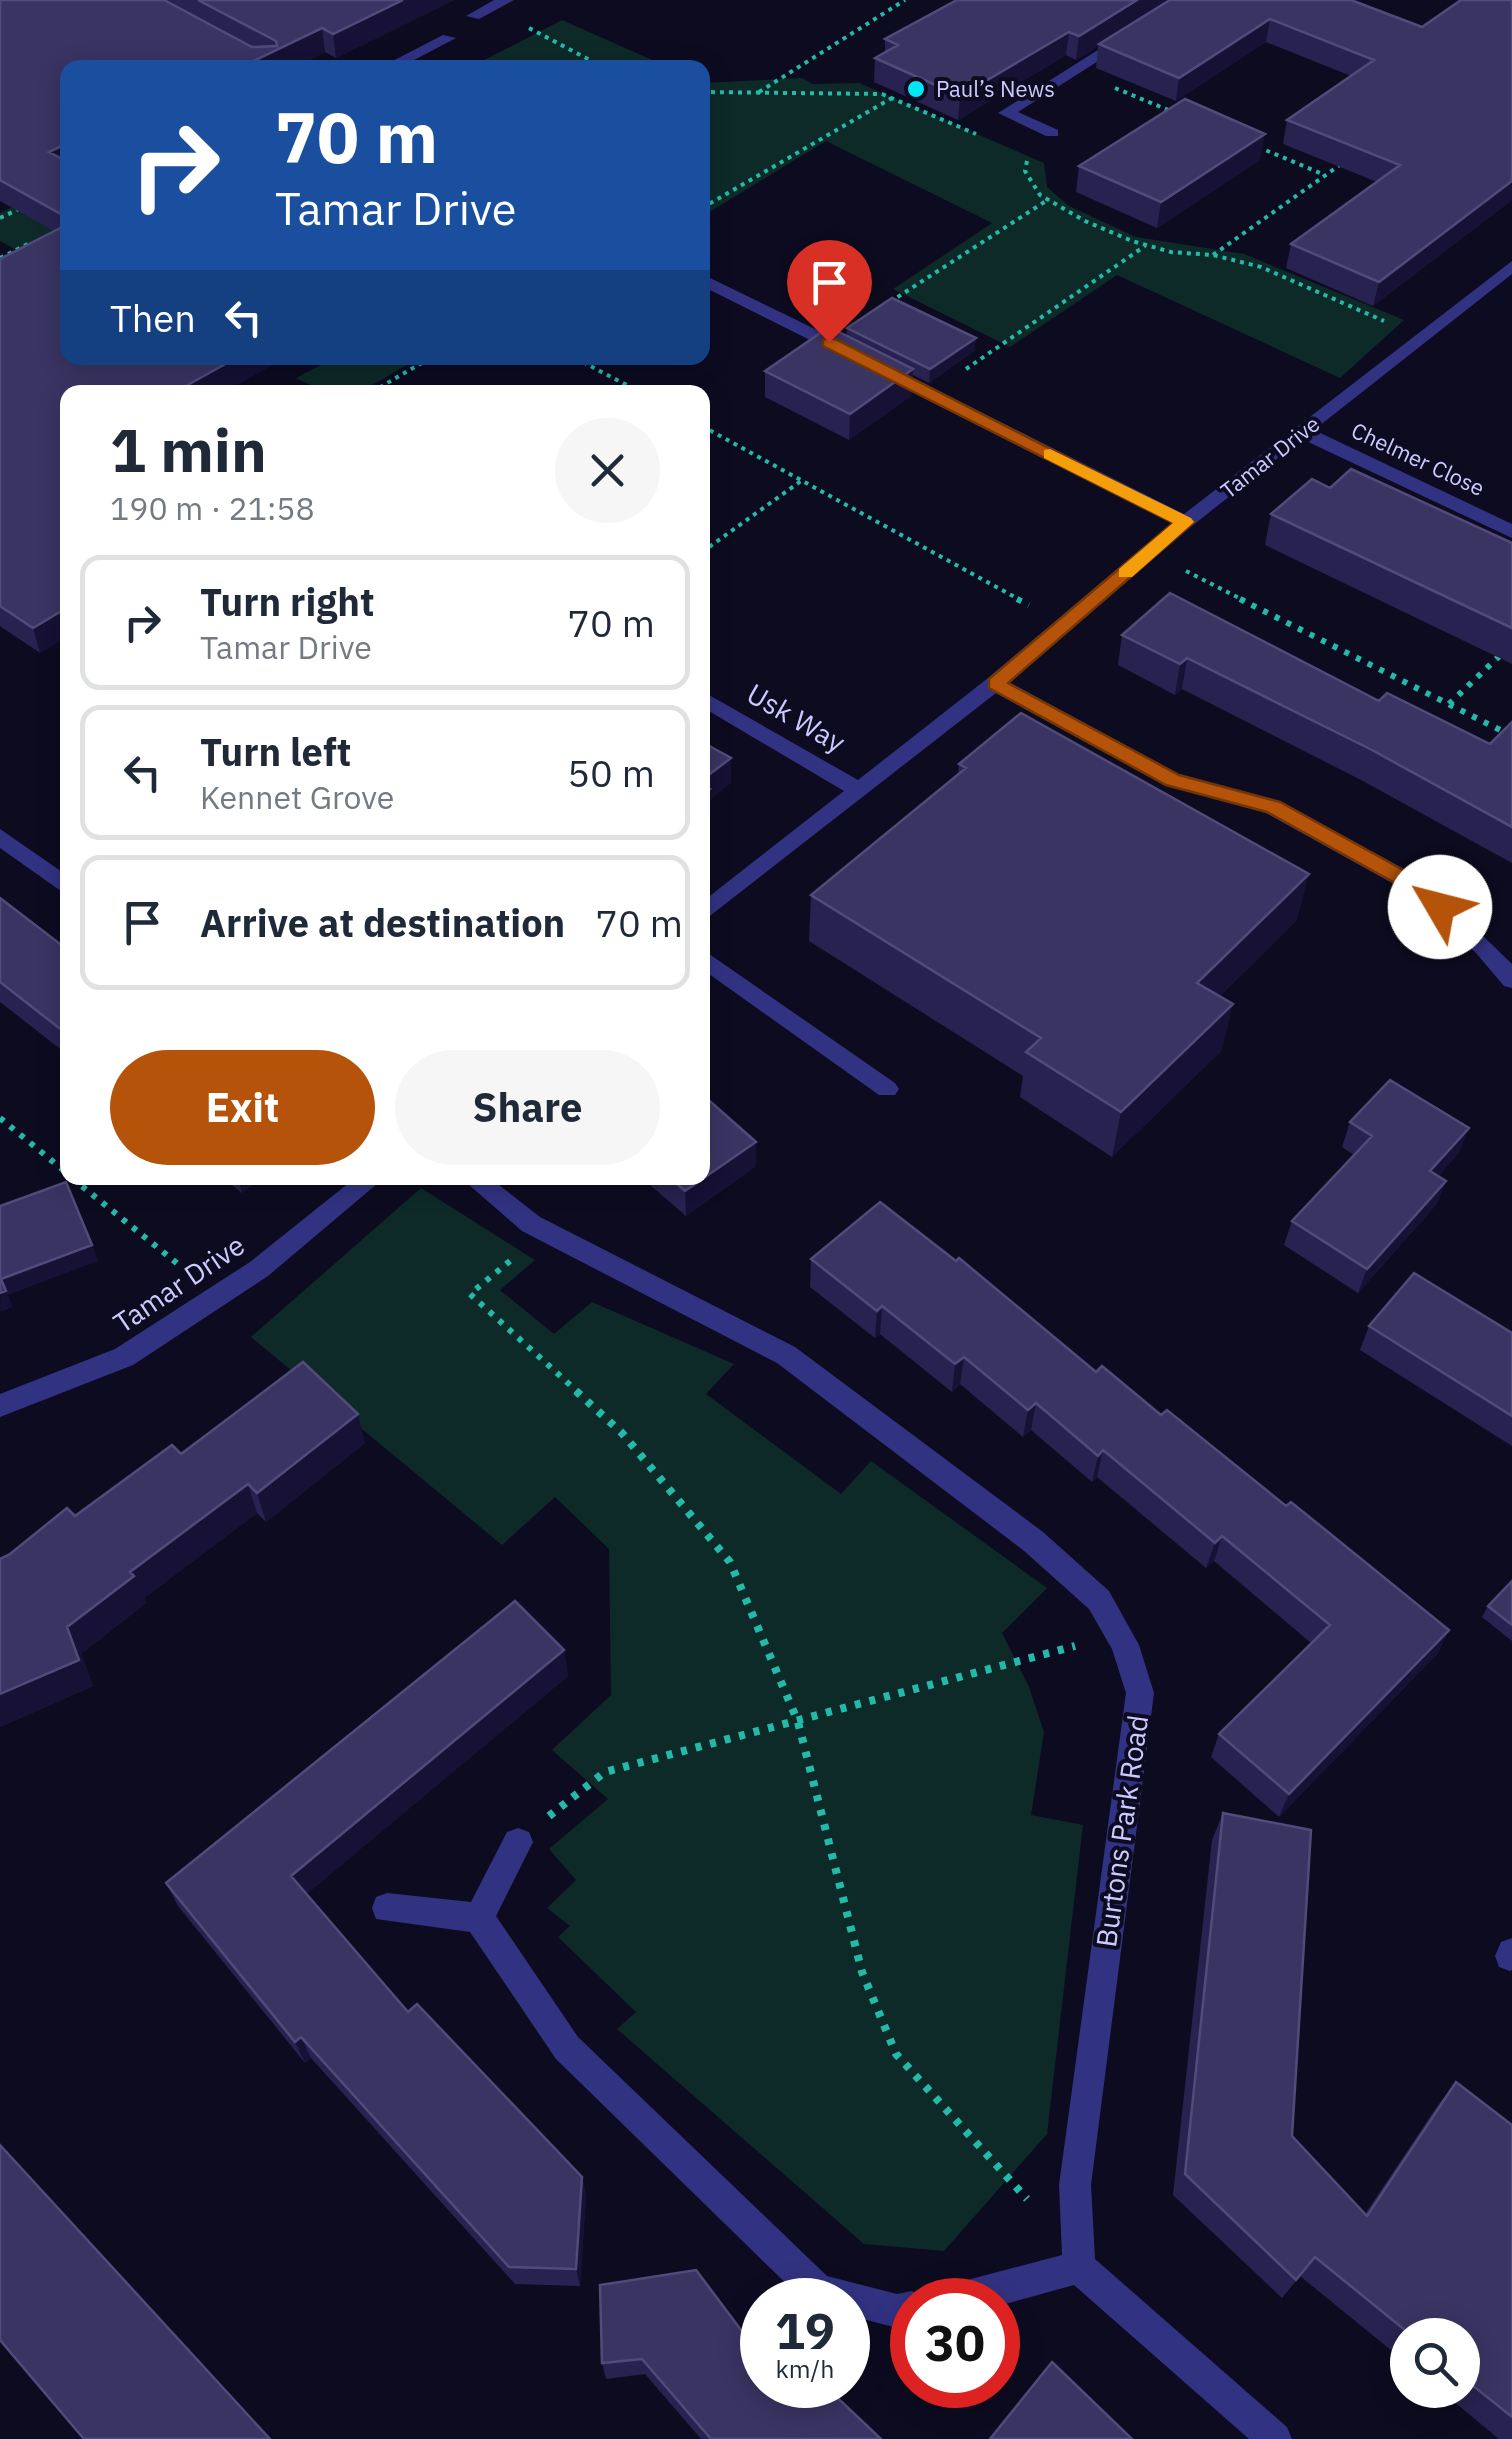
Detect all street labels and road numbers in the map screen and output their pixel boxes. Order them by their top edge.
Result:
street label: Tamar Drive [1214,409,1325,504]
street label: Chelmer Close [1347,415,1489,502]
street label: Usk Way [740,675,852,760]
street label: Tamar Drive [106,1226,251,1341]
street label: Burtons Park Road [1087,1713,1156,1949]

